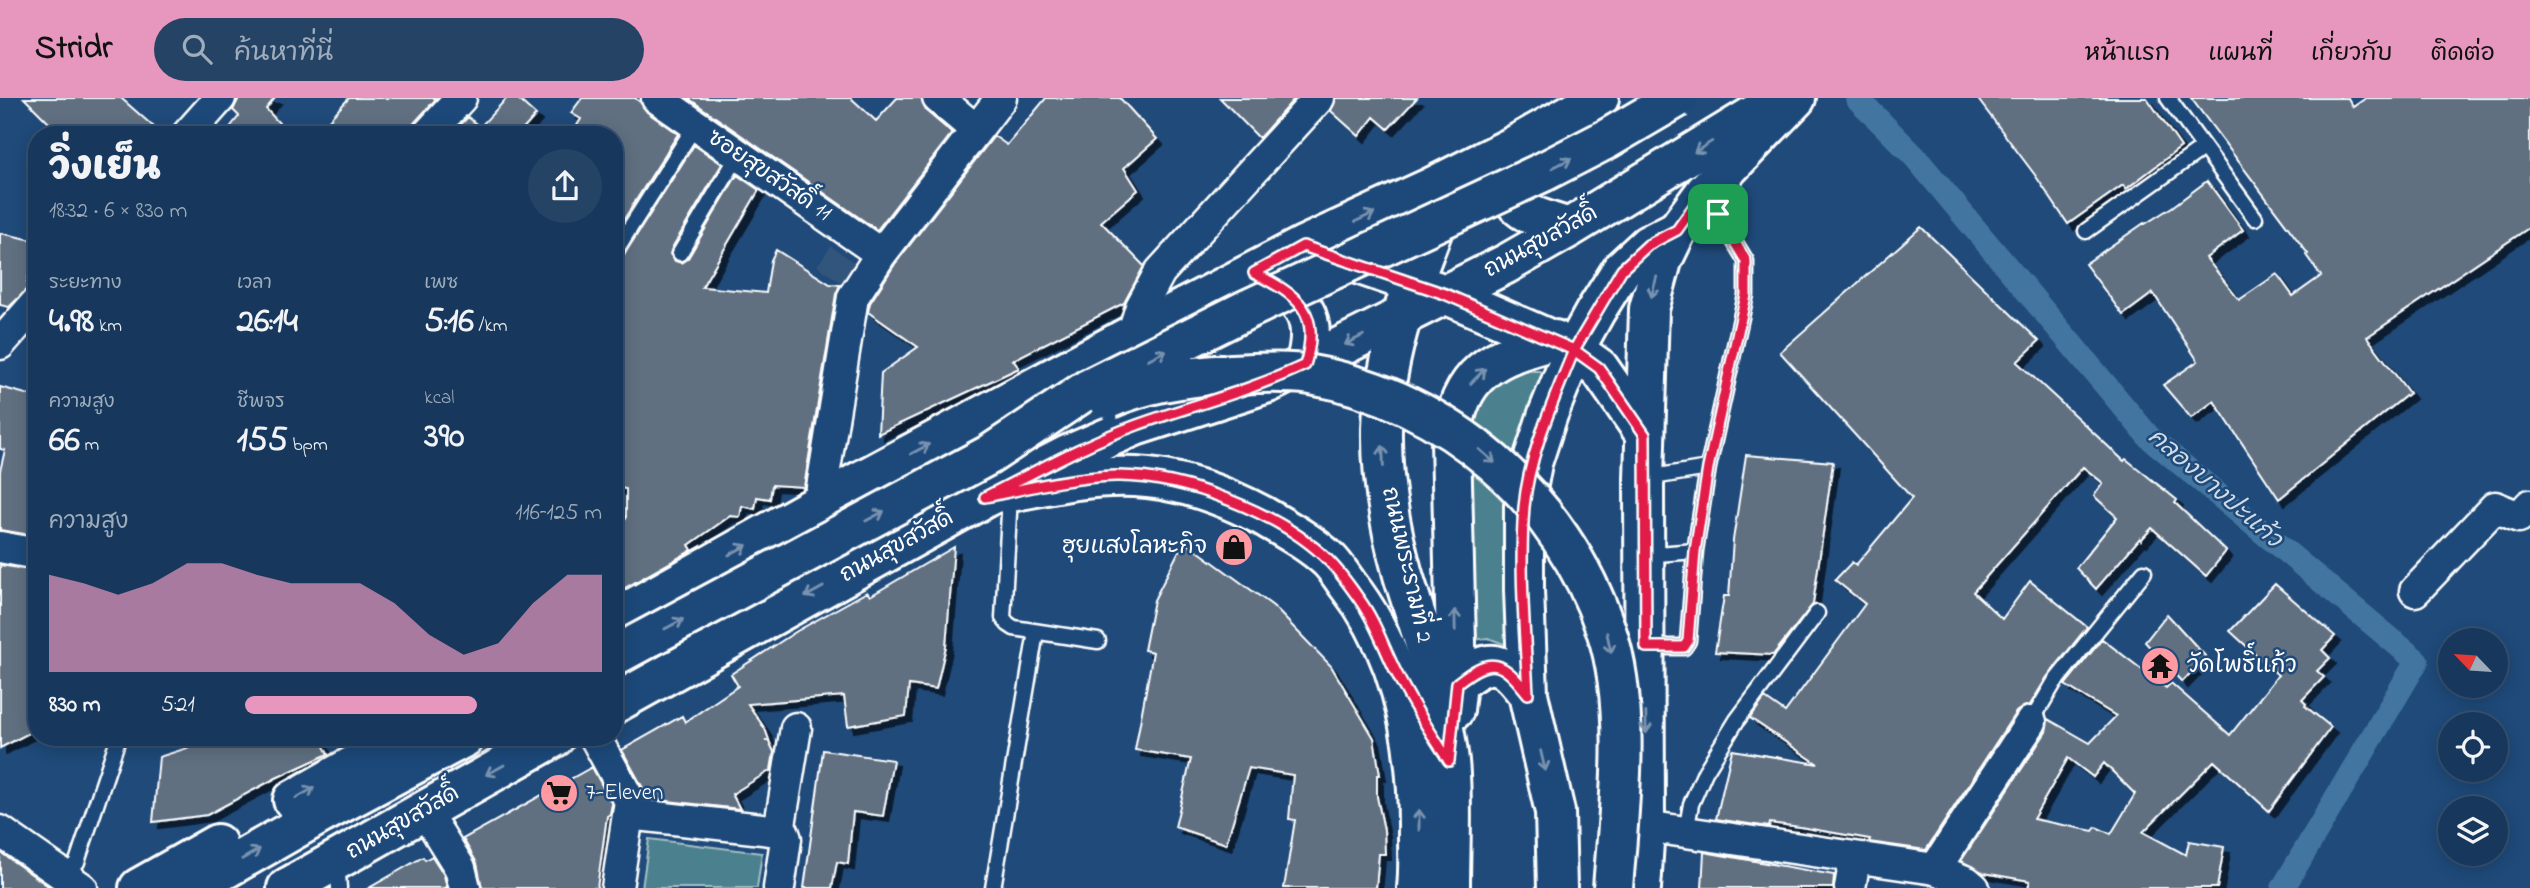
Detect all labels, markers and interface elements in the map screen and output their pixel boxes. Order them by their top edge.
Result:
search box [154,18,644,81]
text: Stridr [35,25,112,73]
icon: search [178,30,216,68]
text: ค้นหาที่นี่ [234,35,333,73]
text: หน้าแรก [2085,37,2170,72]
text: แผนที่ [2208,37,2273,72]
text: เกี่ยวกับ [2311,37,2393,72]
text: ติดต่อ [2431,37,2495,72]
street label: ซอยสุขสวัสดิ์ 11 [700,115,842,230]
one-way arrow [1693,140,1713,154]
text: วิ่งเย็น [49,141,161,197]
button: share [528,149,602,223]
one-way arrow [1551,155,1571,169]
pin [1688,184,1748,244]
street label: ถนนสุขสวัสดิ์ [1474,190,1604,287]
text: 18:32 · 6 × 830 m [49,195,187,228]
icon: arrive [1699,195,1737,233]
one-way arrow [1354,210,1375,224]
text: ระยะทาง [49,270,122,297]
text: เวลา [237,270,272,297]
text: เพซ [424,270,458,297]
one-way arrow [1647,276,1660,298]
text: 4.98 [49,297,94,348]
text: 26:14 [237,297,298,348]
text: 5:16 [424,297,474,348]
text: km [94,313,122,340]
text: /km [474,313,508,340]
one-way arrow [1344,334,1365,347]
one-way arrow [1146,347,1167,361]
one-way arrow [1470,367,1487,384]
text: kcal [424,385,455,412]
text: ความสูง [49,389,115,416]
text: ชีพจร [237,389,285,416]
text: 390 [424,412,464,463]
text: 66 [49,416,80,467]
text: 155 [237,416,288,467]
water label: คลองบางปะแก้ว [2139,421,2290,558]
text: m [80,432,99,459]
text: bpm [288,432,328,459]
one-way arrow [909,442,930,455]
one-way arrow [1377,444,1390,467]
one-way arrow [1477,448,1495,464]
street label: ถนนพระรามที่ 2 [1372,482,1448,646]
street label: ถนนสุขสวัสดิ์ [830,495,960,592]
text: 116–125 m [515,497,602,530]
text: ความสูง [49,506,128,539]
one-way arrow [864,509,884,523]
shop icon: ฮุยแสงโลหะกิจ [1213,526,1255,568]
place label: ฮุยแสงโลหะกิจ [1062,529,1207,564]
one-way arrow [728,543,748,557]
one-way arrow [804,586,825,600]
one-way arrow [1448,608,1462,631]
one-way arrow [664,617,684,631]
north arrow [2438,628,2508,698]
map controls [2438,628,2508,866]
one-way arrow [1603,631,1617,654]
place label: วัดโพธิ์แก้ว [2187,641,2296,683]
temple icon: วัดโพธิ์แก้ว [2139,645,2181,687]
text: 830 m [49,689,101,722]
text: 5:21 [161,689,195,722]
one-way arrow [1639,711,1653,734]
button: locate [2438,712,2508,782]
one-way arrow [1537,749,1550,772]
one-way arrow [485,764,506,777]
street label: ถนนสุขสวัสดิ์ [336,770,466,869]
supermarket icon: 7-Eleven [538,772,580,814]
place label: 7-Eleven [586,777,663,810]
one-way arrow [294,786,315,799]
button: layers [2438,796,2508,866]
one-way arrow [1412,809,1425,832]
one-way arrow [240,847,261,860]

